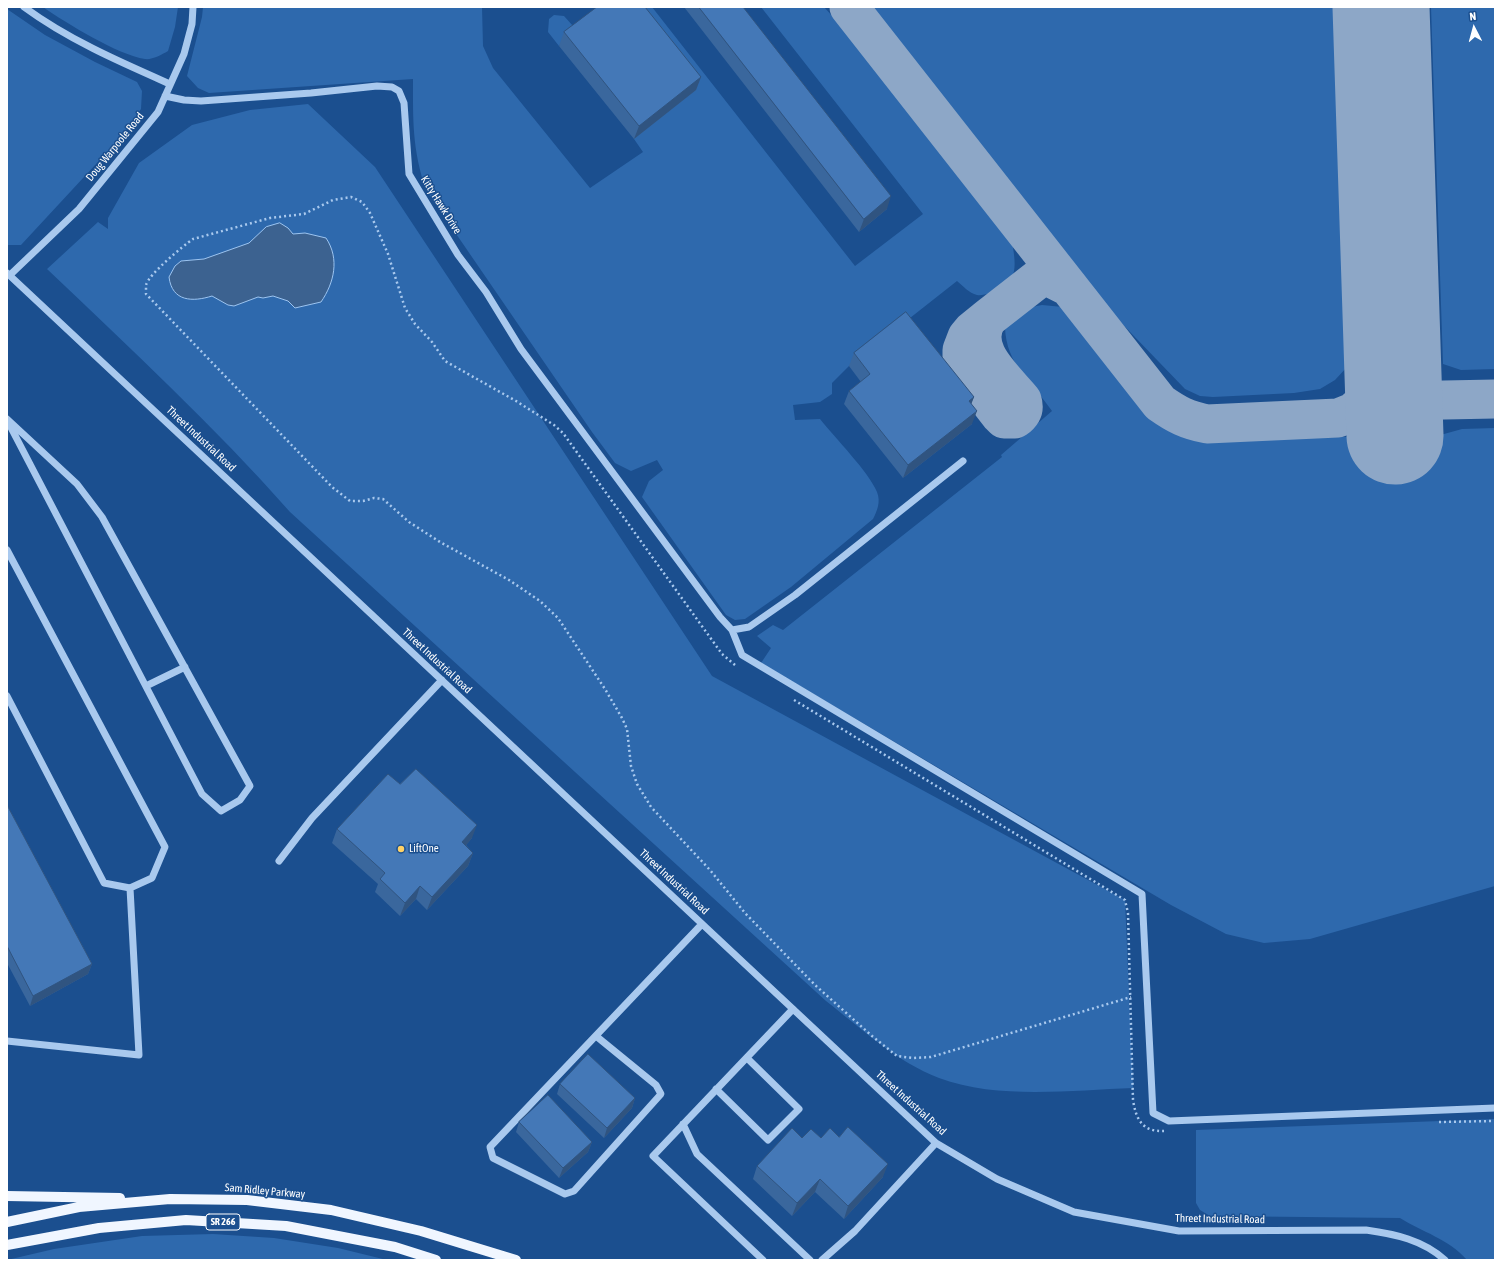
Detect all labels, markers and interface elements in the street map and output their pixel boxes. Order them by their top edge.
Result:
north arrow [1454,8,1494,48]
text: N [1469,10,1477,22]
street label: Doug Warpoole Road [83,110,147,184]
street label: Kitty Hawk Drive [418,173,464,237]
street label: Threet Industrial Road [164,404,238,474]
street label: Threet Industrial Road [400,626,474,696]
place label: LiftOne [409,842,439,856]
marker: LiftOne [396,844,406,854]
street label: Threet Industrial Road [637,847,711,917]
street label: Threet Industrial Road [873,1068,949,1138]
street label: Sam Ridley Parkway [224,1181,306,1201]
street label: Threet Industrial Road [1175,1212,1265,1226]
road number: SR 266 [206,1214,240,1230]

